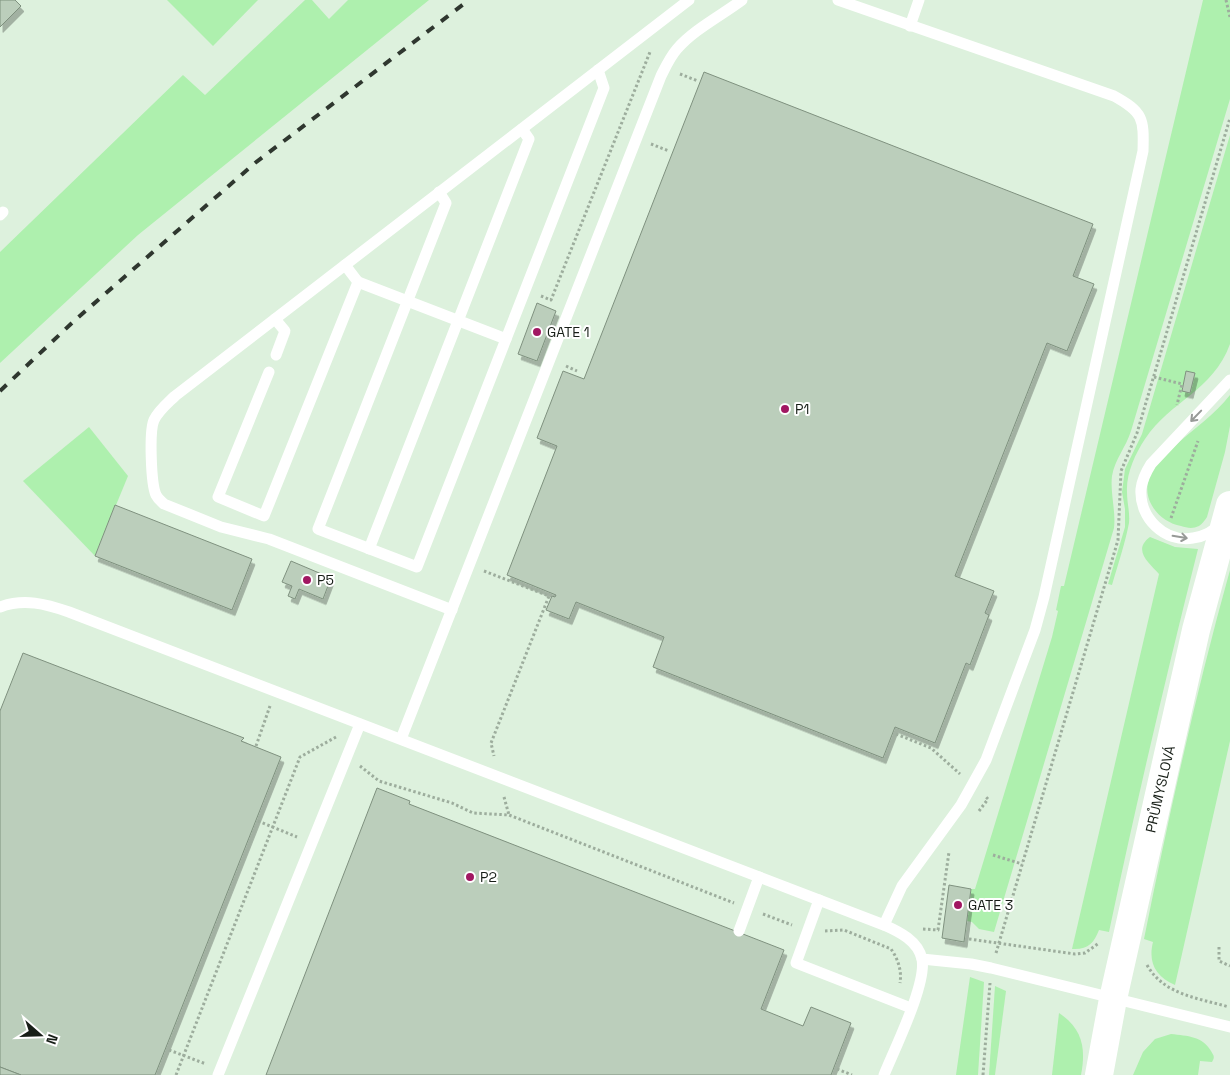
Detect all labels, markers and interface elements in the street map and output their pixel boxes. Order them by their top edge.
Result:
place label: GATE 1 [547,323,590,341]
marker: GATE 1 [531,326,543,338]
place label: P1 [795,400,809,418]
marker: P1 [779,403,791,415]
one-way arrow [1191,409,1203,421]
one-way arrow [1171,533,1187,543]
place label: P5 [317,571,334,589]
marker: P5 [301,574,313,586]
street label: PRŮMYSLOVÁ [1141,744,1179,834]
place label: P2 [480,868,497,886]
marker: P2 [464,871,476,883]
place label: GATE 3 [968,896,1013,914]
marker: GATE 3 [952,899,964,911]
north arrow [15,1010,65,1060]
text: N [42,1032,62,1047]

